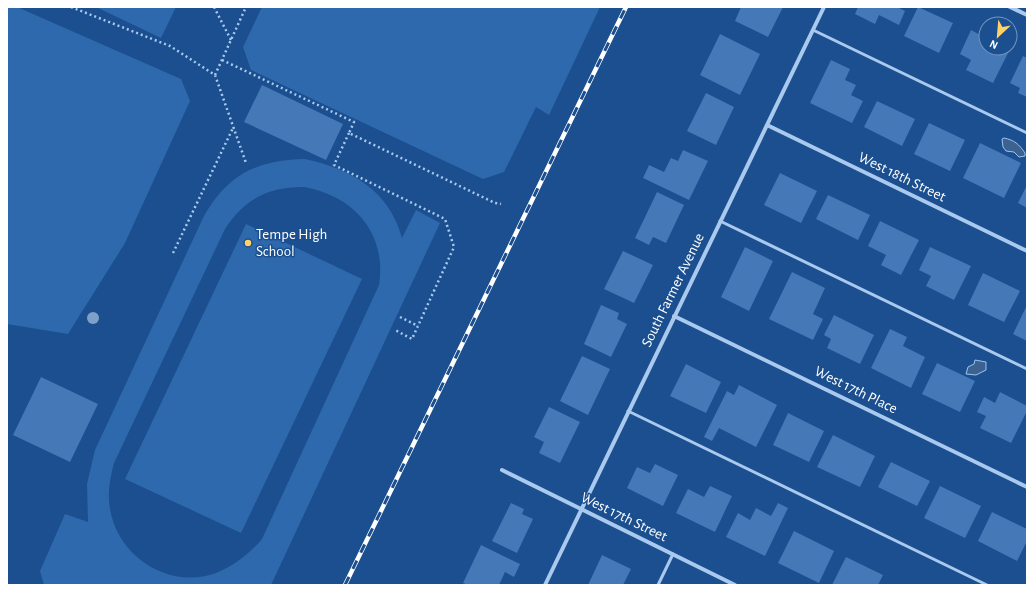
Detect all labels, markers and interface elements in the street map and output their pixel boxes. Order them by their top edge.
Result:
north arrow [978,16,1018,56]
text: N [988,38,1000,51]
street label: West 18th Street [856,149,948,205]
place label: Tempe High School [256,227,327,259]
street label: South Farmer Avenue [639,231,707,349]
marker: Tempe High School [243,238,253,248]
street label: West 17th Place [812,364,900,417]
street label: West 17th Street [578,490,670,544]

